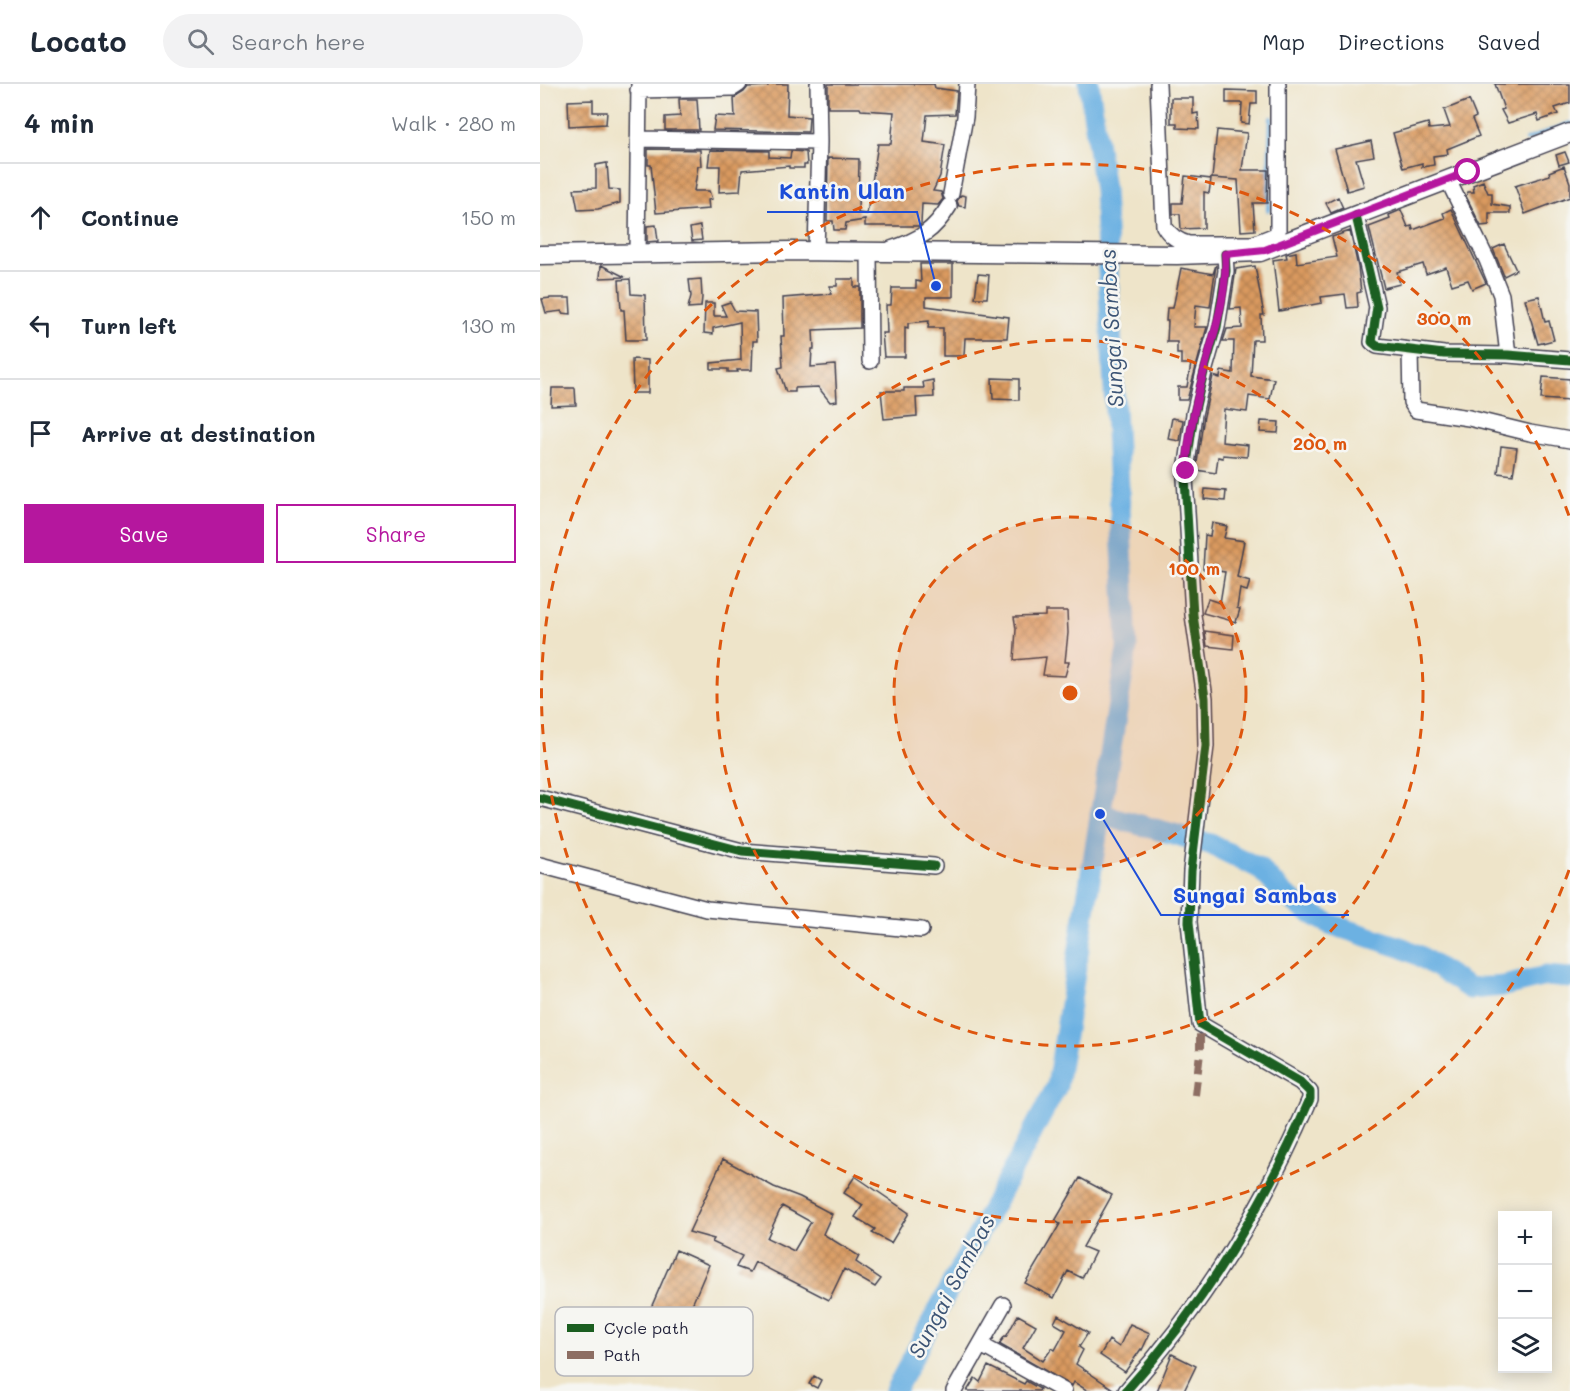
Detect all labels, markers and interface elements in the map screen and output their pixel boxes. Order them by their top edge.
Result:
search box [163,14,583,68]
text: Locato [30,23,127,59]
icon: search [184,25,217,58]
text: Search here [232,27,365,56]
text: Map [1262,28,1305,55]
text: Directions [1338,28,1445,55]
text: Saved [1478,28,1540,55]
text: 4 min [24,106,94,140]
text: Walk · 280 m [391,110,516,136]
route start [1454,158,1480,184]
callout: Kantin Ulan [767,172,917,212]
text: Kantin Ulan [779,176,905,205]
icon: ahead [24,201,57,234]
text: Continue [81,203,179,232]
text: 150 m [461,204,516,230]
water label: Sungai Sambas [1092,248,1130,408]
text: 300 m [1417,306,1471,330]
icon: left [24,309,57,342]
text: Turn left [81,311,177,340]
text: 130 m [461,312,516,338]
icon: arrive [24,417,57,450]
text: Arrive at destination [81,419,316,448]
text: 200 m [1293,431,1347,455]
route end [1172,457,1198,483]
button: Save [24,504,264,563]
button: Share [276,504,516,563]
text: 100 m [1168,556,1220,580]
centre of rings [1060,683,1080,703]
callout: Sungai Sambas [1161,875,1349,915]
text: Sungai Sambas [1173,880,1337,909]
water label: Sungai Sambas [901,1209,1001,1363]
map controls [1498,1211,1552,1373]
button: + [1498,1211,1552,1265]
button: − [1498,1265,1552,1319]
legend [555,1307,753,1376]
text: Cycle path [604,1317,688,1338]
button: layers [1498,1319,1552,1373]
text: Path [604,1344,640,1365]

